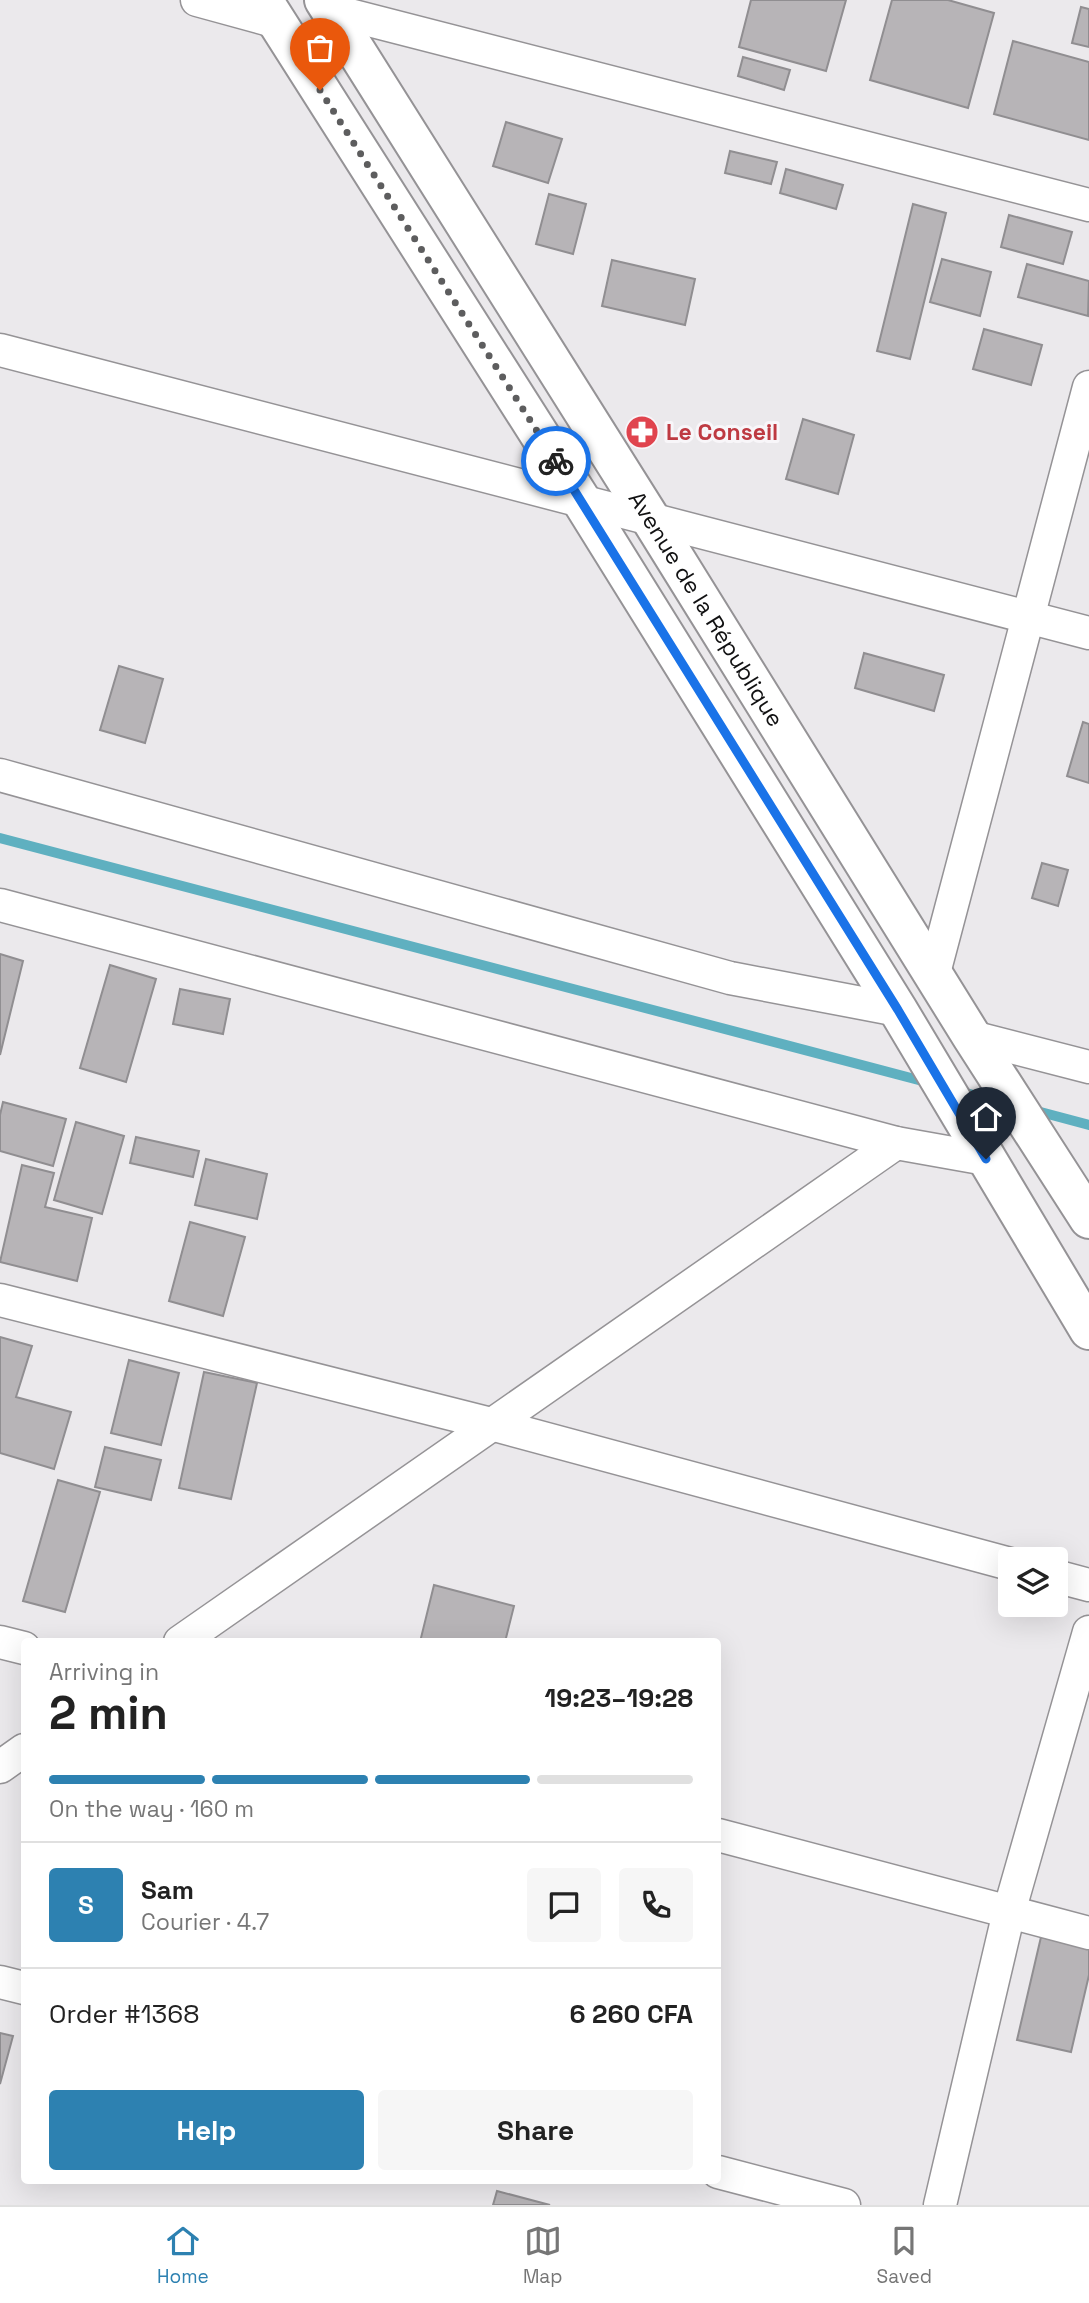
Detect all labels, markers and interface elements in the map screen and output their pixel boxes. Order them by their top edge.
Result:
pin [290,18,350,90]
icon: bag [301,29,339,67]
pharmacy icon: Le Conseil [623,413,661,451]
place label: Le Conseil [666,417,778,447]
courier [521,426,591,496]
icon: bike [537,442,575,480]
street label: Avenue de la République [622,485,791,732]
pin [956,1087,1016,1159]
icon: home [967,1098,1005,1136]
map controls [998,1547,1068,1617]
button: layers [998,1547,1068,1617]
text: Arriving in [49,1657,159,1687]
text: 19:23–19:28 [544,1681,693,1715]
text: 2 min [49,1684,168,1742]
text: On the way · 160 m [49,1794,254,1824]
button: chat [527,1868,601,1942]
button: phone [619,1868,693,1942]
text: Sam [141,1873,194,1907]
text: S [78,1888,94,1922]
text: Courier · 4.7 [141,1907,269,1937]
text: Order #1368 [49,1997,199,2031]
text: 6 260 CFA [569,1997,693,2031]
button: Help [49,2090,364,2170]
button: Share [378,2090,693,2170]
tab: Home [157,2222,209,2289]
tab: Map [523,2222,563,2289]
tab: Saved [877,2222,932,2289]

